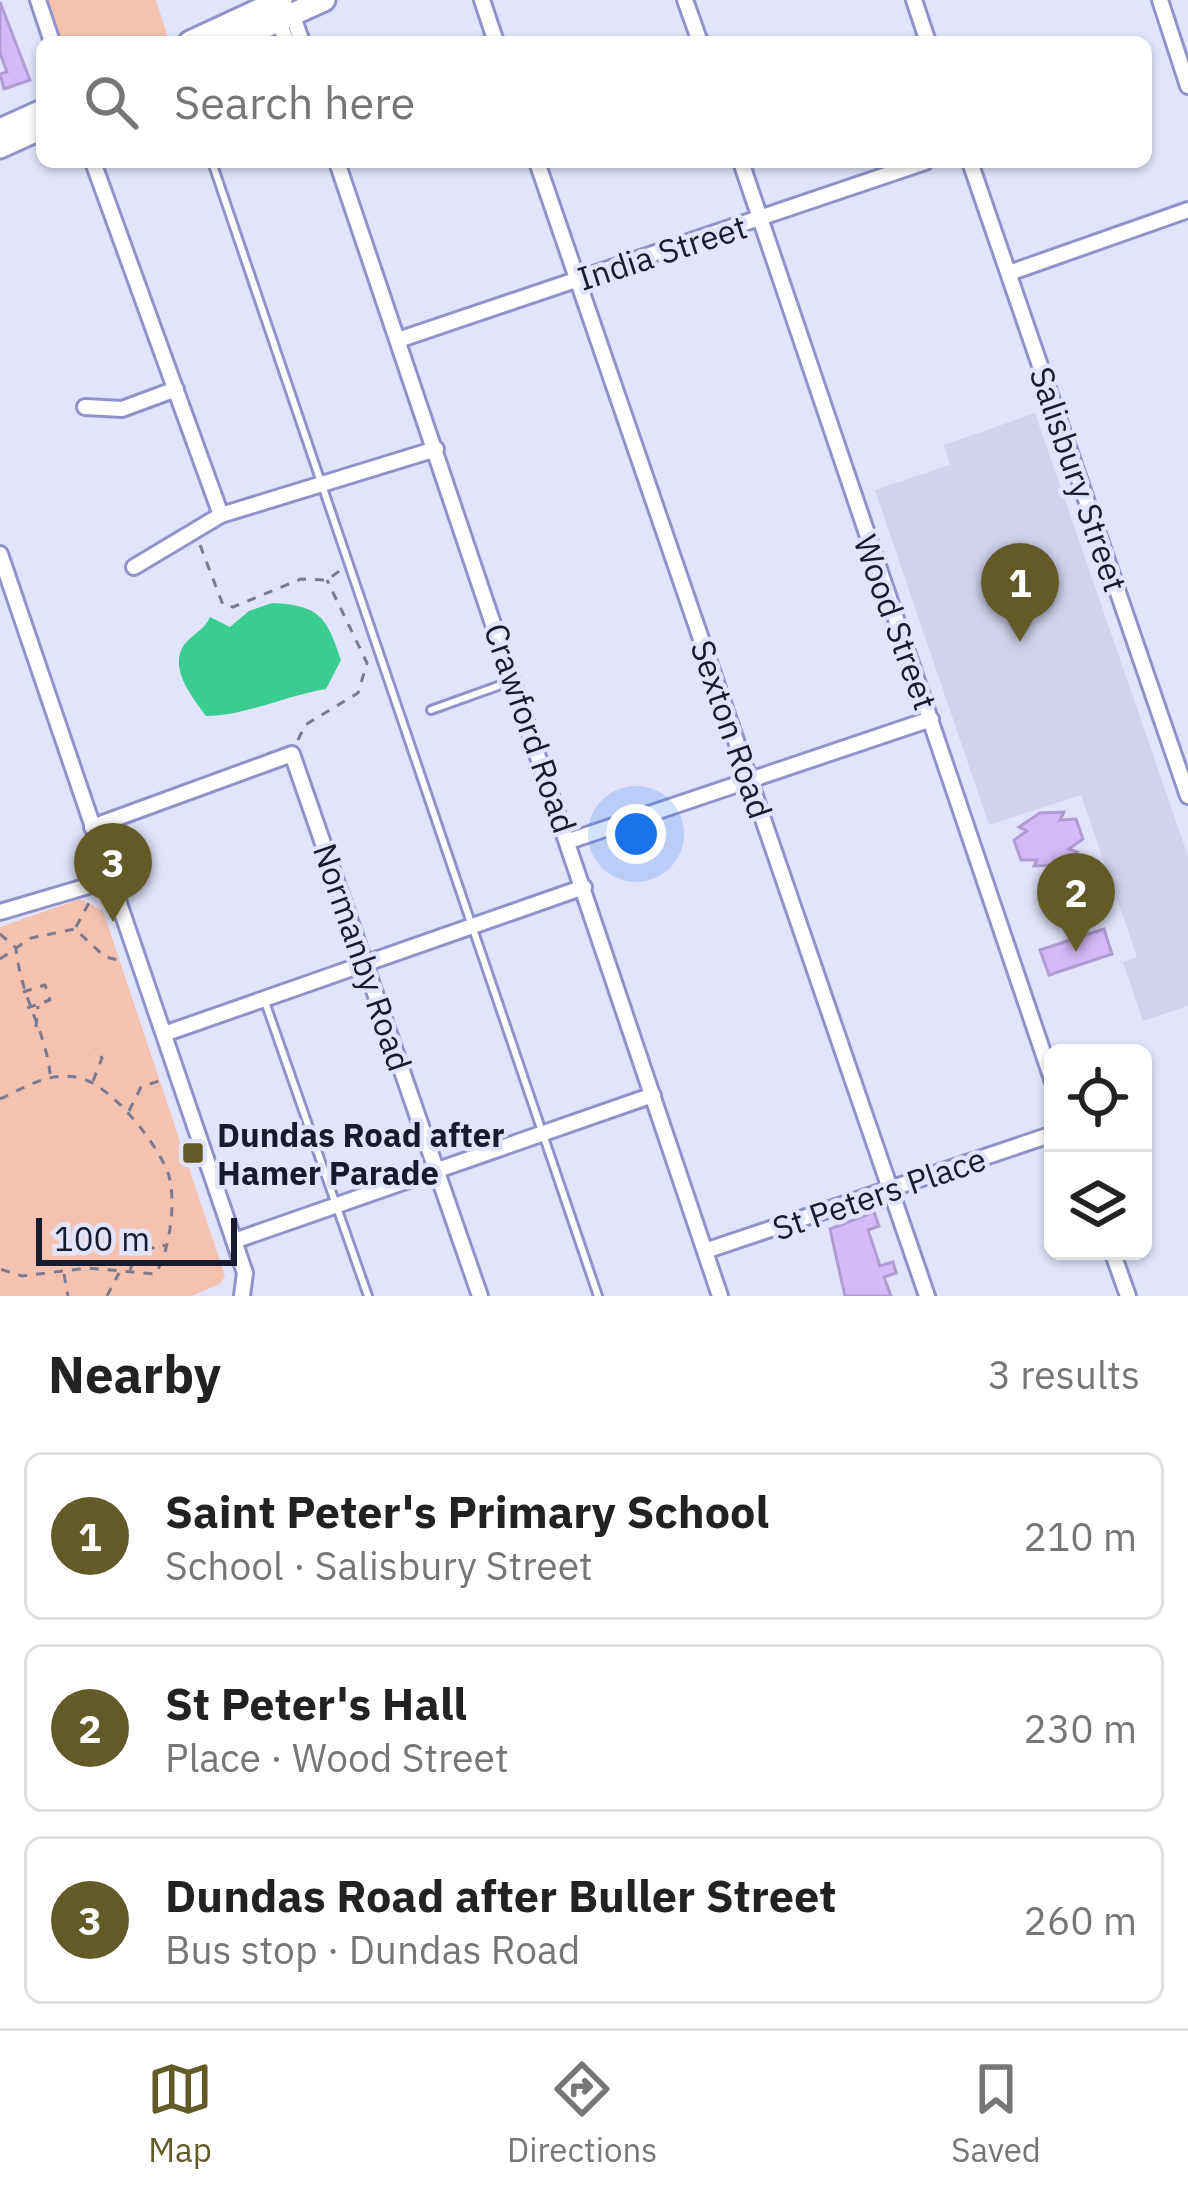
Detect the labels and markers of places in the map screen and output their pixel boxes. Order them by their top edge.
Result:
pin: 1 [981,543,1059,642]
pin: 3 [74,823,152,922]
pin: 2 [1037,853,1115,952]
place label: Dundas Road after Hamer Parade [217,1113,505,1194]
marker: Dundas Road after Hamer Parade [180,1140,206,1166]

